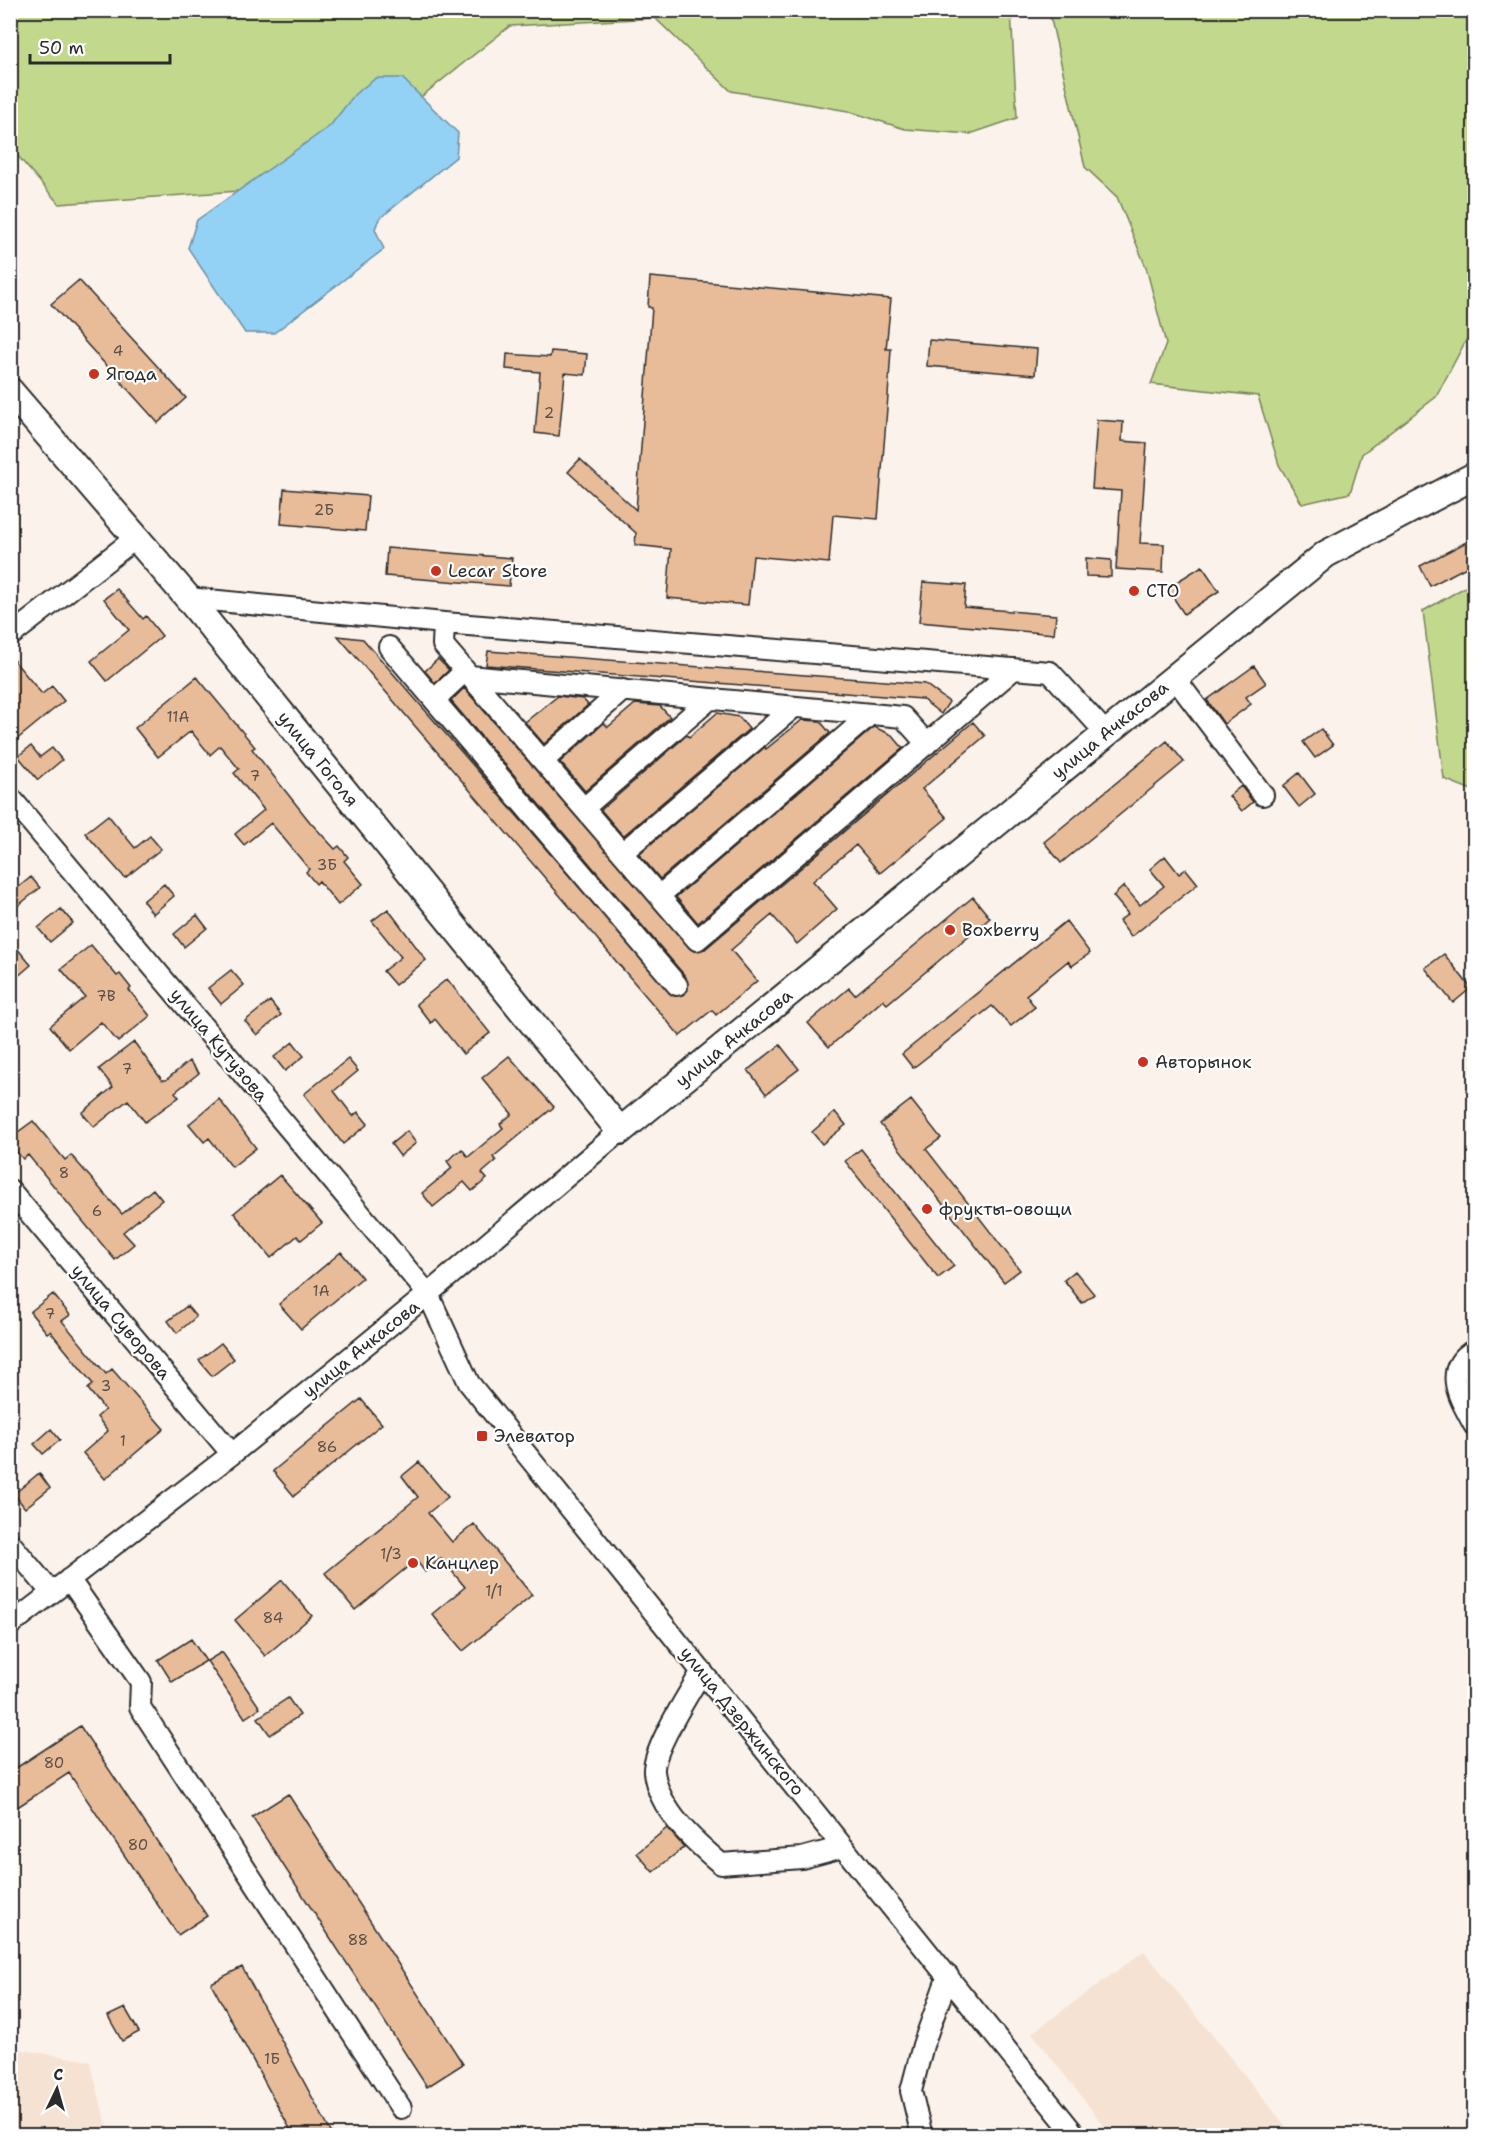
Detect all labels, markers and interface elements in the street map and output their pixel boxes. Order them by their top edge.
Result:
scale bar [30,27,170,65]
text: 50 m [39,36,84,60]
house number: 4 [113,341,123,361]
place label: Ягода [106,362,157,386]
marker: Ягода [87,367,101,381]
house number: 2 [544,403,554,423]
house number: 2Б [314,500,334,520]
place label: Lecar Store [448,559,547,583]
marker: Lecar Store [429,564,443,578]
place label: СТО [1146,579,1179,603]
marker: СТО [1127,584,1141,598]
street label: улица Ачкасова [1047,675,1173,785]
street label: улица Гоголя [272,706,364,812]
house number: 11А [167,707,190,727]
house number: 7 [250,766,260,786]
house number: 3Б [317,855,337,875]
place label: Boxberry [962,918,1040,942]
marker: Boxberry [943,923,957,937]
street label: улица Кутузова [164,983,274,1107]
street label: улица Ачкасова [671,983,797,1093]
house number: 7В [96,986,116,1006]
place label: Авторынок [1155,1050,1252,1074]
marker: Авторынок [1136,1055,1150,1069]
house number: 7 [122,1059,132,1079]
house number: 8 [59,1163,69,1183]
place label: фрукты-овощи [939,1197,1072,1221]
house number: 6 [92,1201,102,1221]
marker: фрукты-овощи [920,1202,934,1216]
street label: улица Суворова [66,1259,176,1385]
house number: 1А [312,1281,330,1301]
street label: улица Ачкасова [298,1294,424,1404]
house number: 7 [45,1304,55,1324]
house number: 3 [101,1376,111,1396]
place label: Элеватор [494,1424,575,1448]
marker: Элеватор [475,1429,489,1443]
house number: 1 [120,1431,126,1451]
house number: 86 [317,1437,337,1457]
house number: 1/3 [380,1544,402,1564]
place label: Канцлер [425,1551,499,1575]
marker: Канцлер [406,1556,420,1570]
house number: 1/1 [485,1581,503,1601]
house number: 84 [263,1608,283,1628]
street label: улица Дзержинского [674,1641,810,1801]
house number: 80 [44,1753,64,1773]
house number: 80 [128,1835,148,1855]
house number: 88 [348,1930,368,1950]
house number: 1Б [264,2049,280,2069]
north arrow [27,2059,87,2119]
text: С [52,2064,64,2085]

